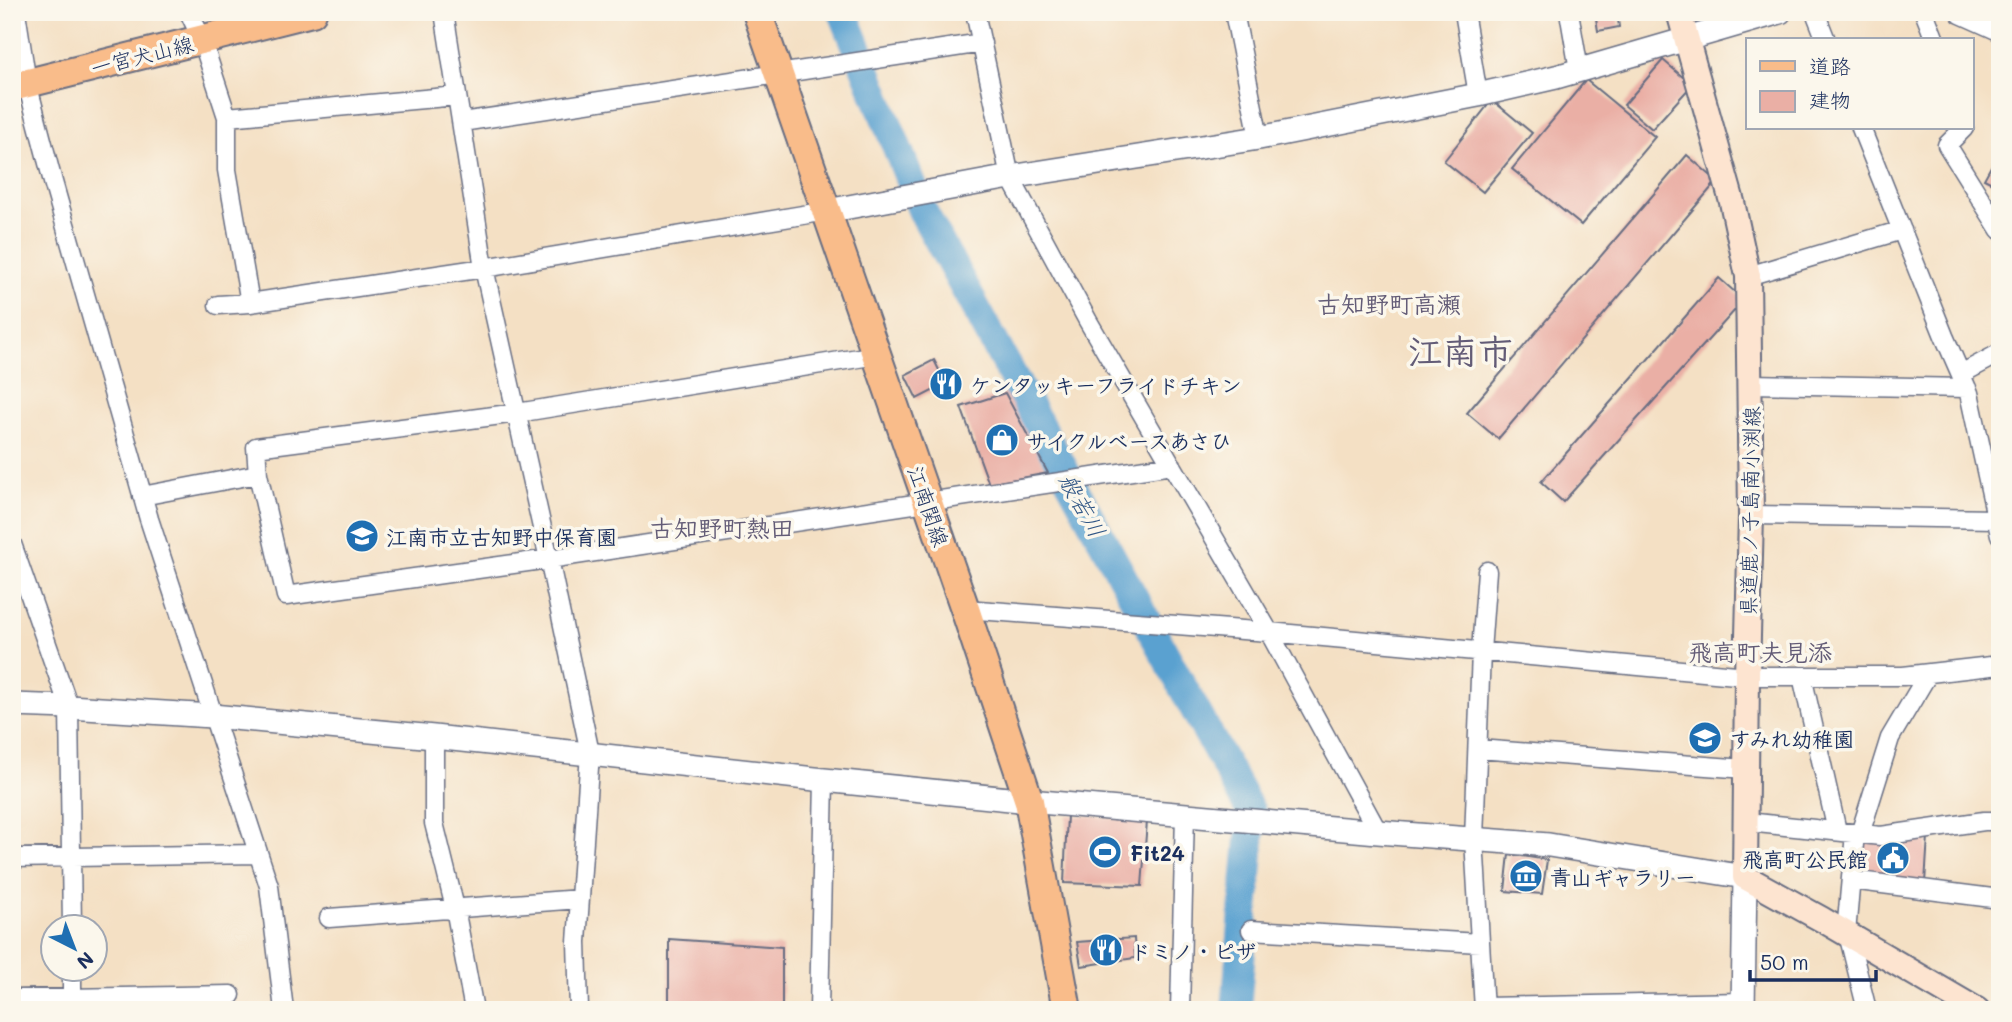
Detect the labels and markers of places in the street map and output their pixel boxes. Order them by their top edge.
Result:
restaurant icon: ケンタッキーフライドチキン [927,365,965,403]
place label: ケンタッキーフライドチキン [970,371,1242,398]
shop icon: サイクルベースあさひ [983,421,1021,459]
place label: サイクルベースあさひ [1026,427,1232,454]
school or university icon: 江南市立古知野中保育園 [343,517,381,555]
place label: 江南市立古知野中保育園 [386,523,617,550]
school or university icon: すみれ幼稚園 [1686,719,1724,757]
place label: すみれ幼稚園 [1730,725,1854,752]
sports icon: Fit24 [1086,833,1124,871]
place label: Fit24 [1130,839,1185,866]
public building icon: 飛高町公民館 [1874,839,1912,877]
place label: 飛高町公民館 [1742,845,1868,872]
museum icon: 青山ギャラリー [1507,857,1545,895]
place label: 青山ギャラリー [1550,863,1696,890]
restaurant icon: ドミノ・ピザ [1087,931,1125,969]
place label: ドミノ・ピザ [1130,937,1256,964]

